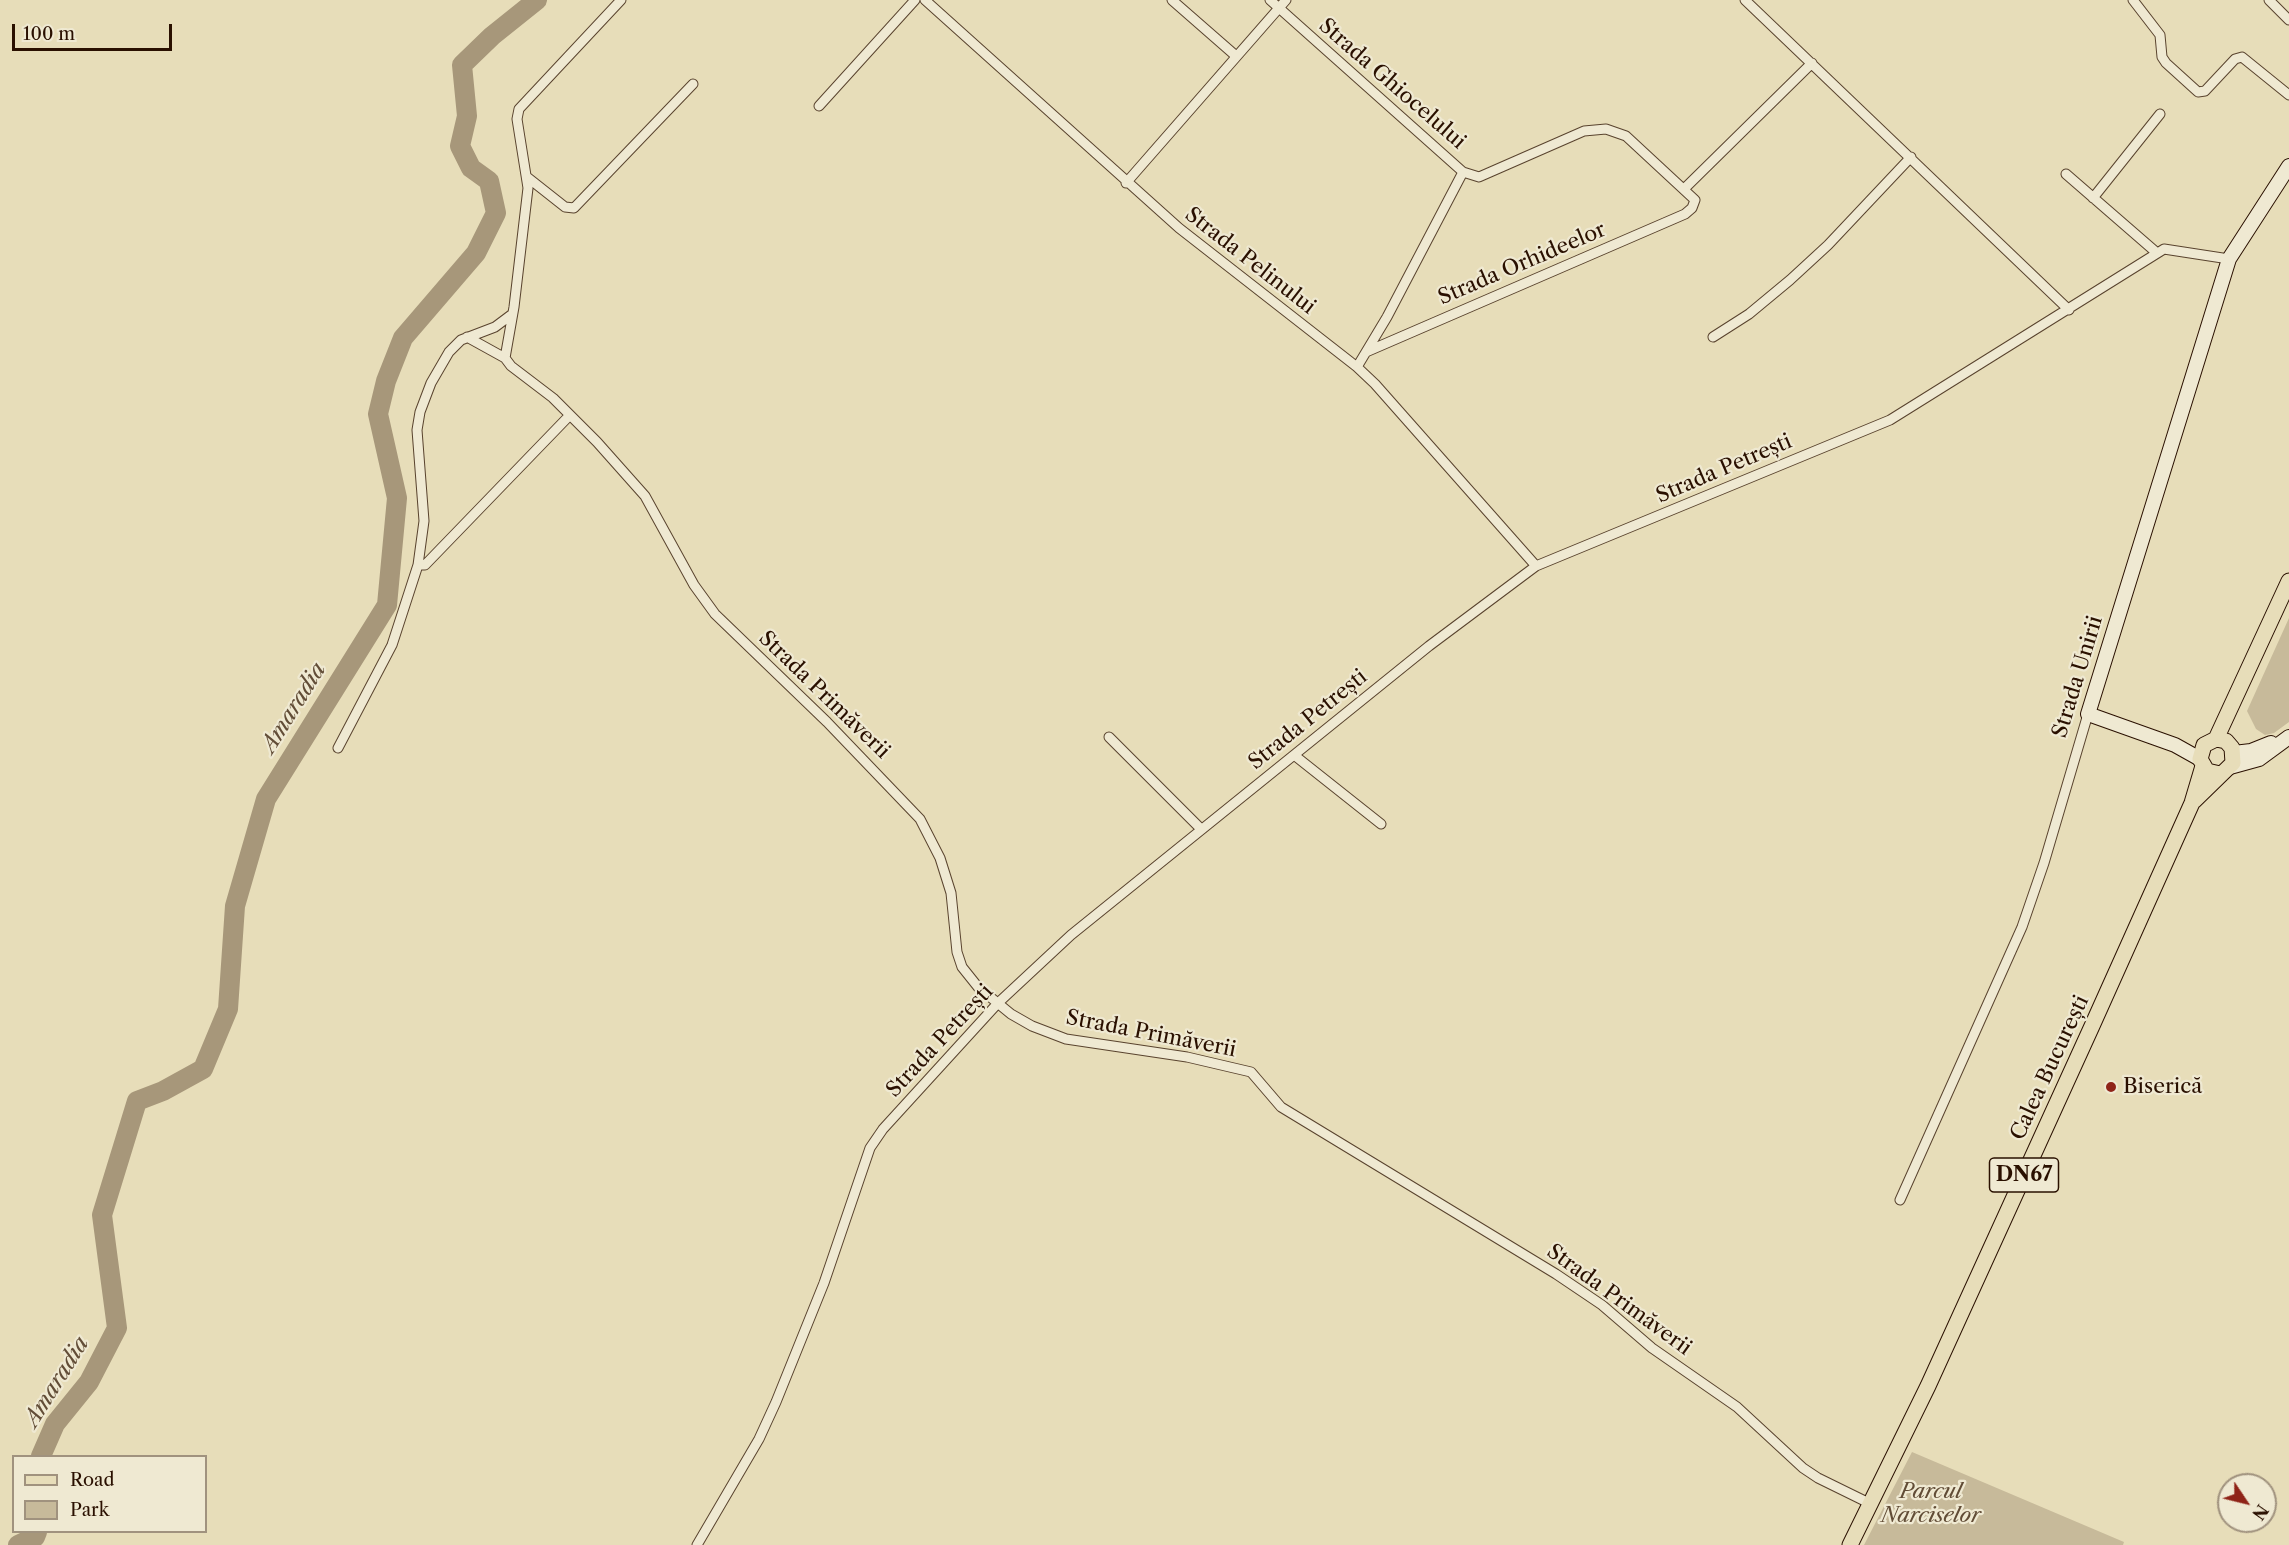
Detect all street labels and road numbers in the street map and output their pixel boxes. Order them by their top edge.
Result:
street label: Strada Ghiocelului [1313,13,1471,155]
street label: Strada Pelinului [1180,202,1320,320]
street label: Strada Orhideelor [1435,217,1609,311]
street label: Strada Petrești [1652,429,1796,509]
street label: Strada Unirii [2048,613,2108,741]
street label: Strada Primăverii [753,626,895,764]
street label: Strada Petrești [1244,665,1372,775]
street label: Strada Petrești [881,979,999,1103]
street label: Calea București [2005,992,2095,1144]
street label: Strada Primăverii [1064,1005,1238,1063]
road number: DN67 [1990,1158,2058,1192]
street label: Strada Primăverii [1542,1239,1696,1361]

